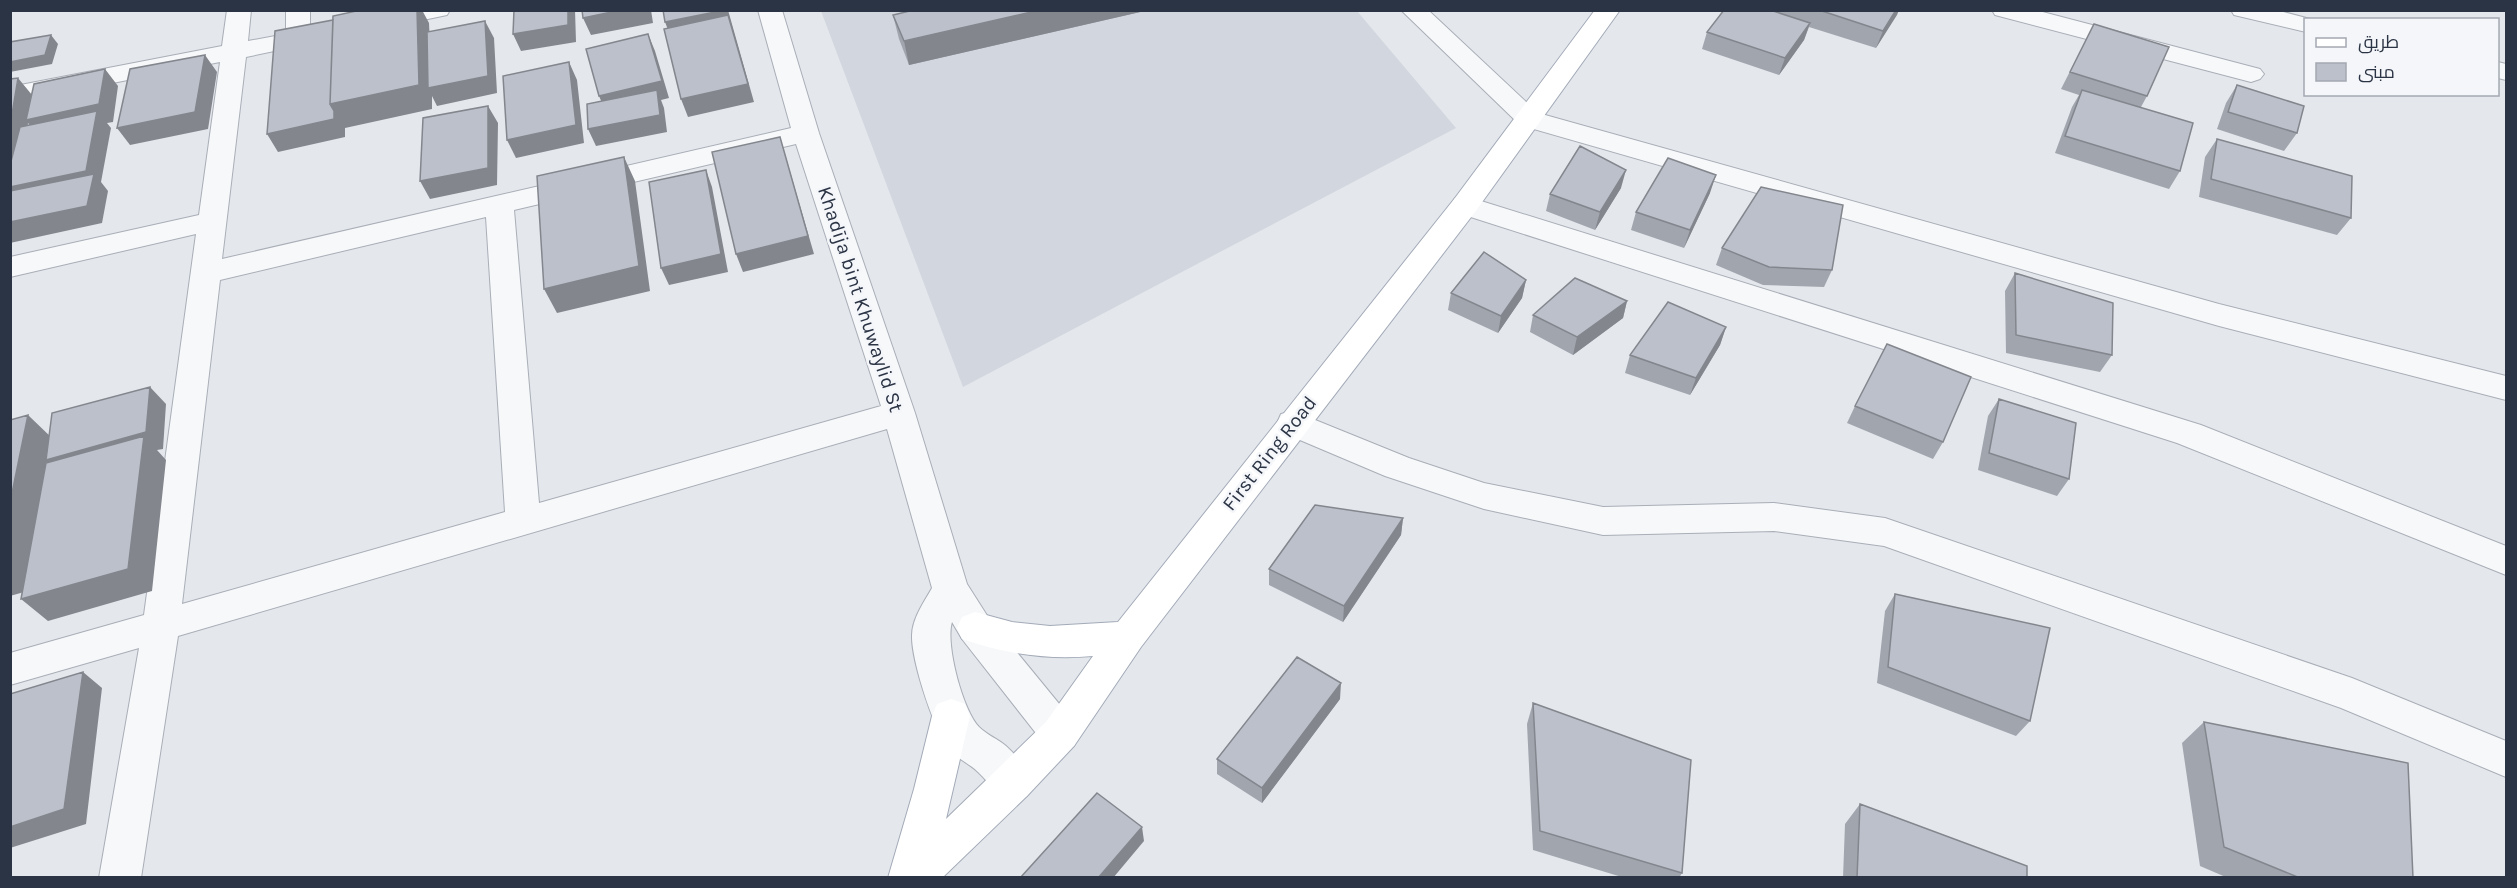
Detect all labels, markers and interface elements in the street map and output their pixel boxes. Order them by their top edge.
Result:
legend [2304,18,2499,96]
text: طريق [2358,31,2399,54]
text: مبنى [2358,61,2395,83]
street label: Khadīja bint Khuwaylid St [813,183,908,415]
street label: First Ring Road [1218,392,1321,515]

